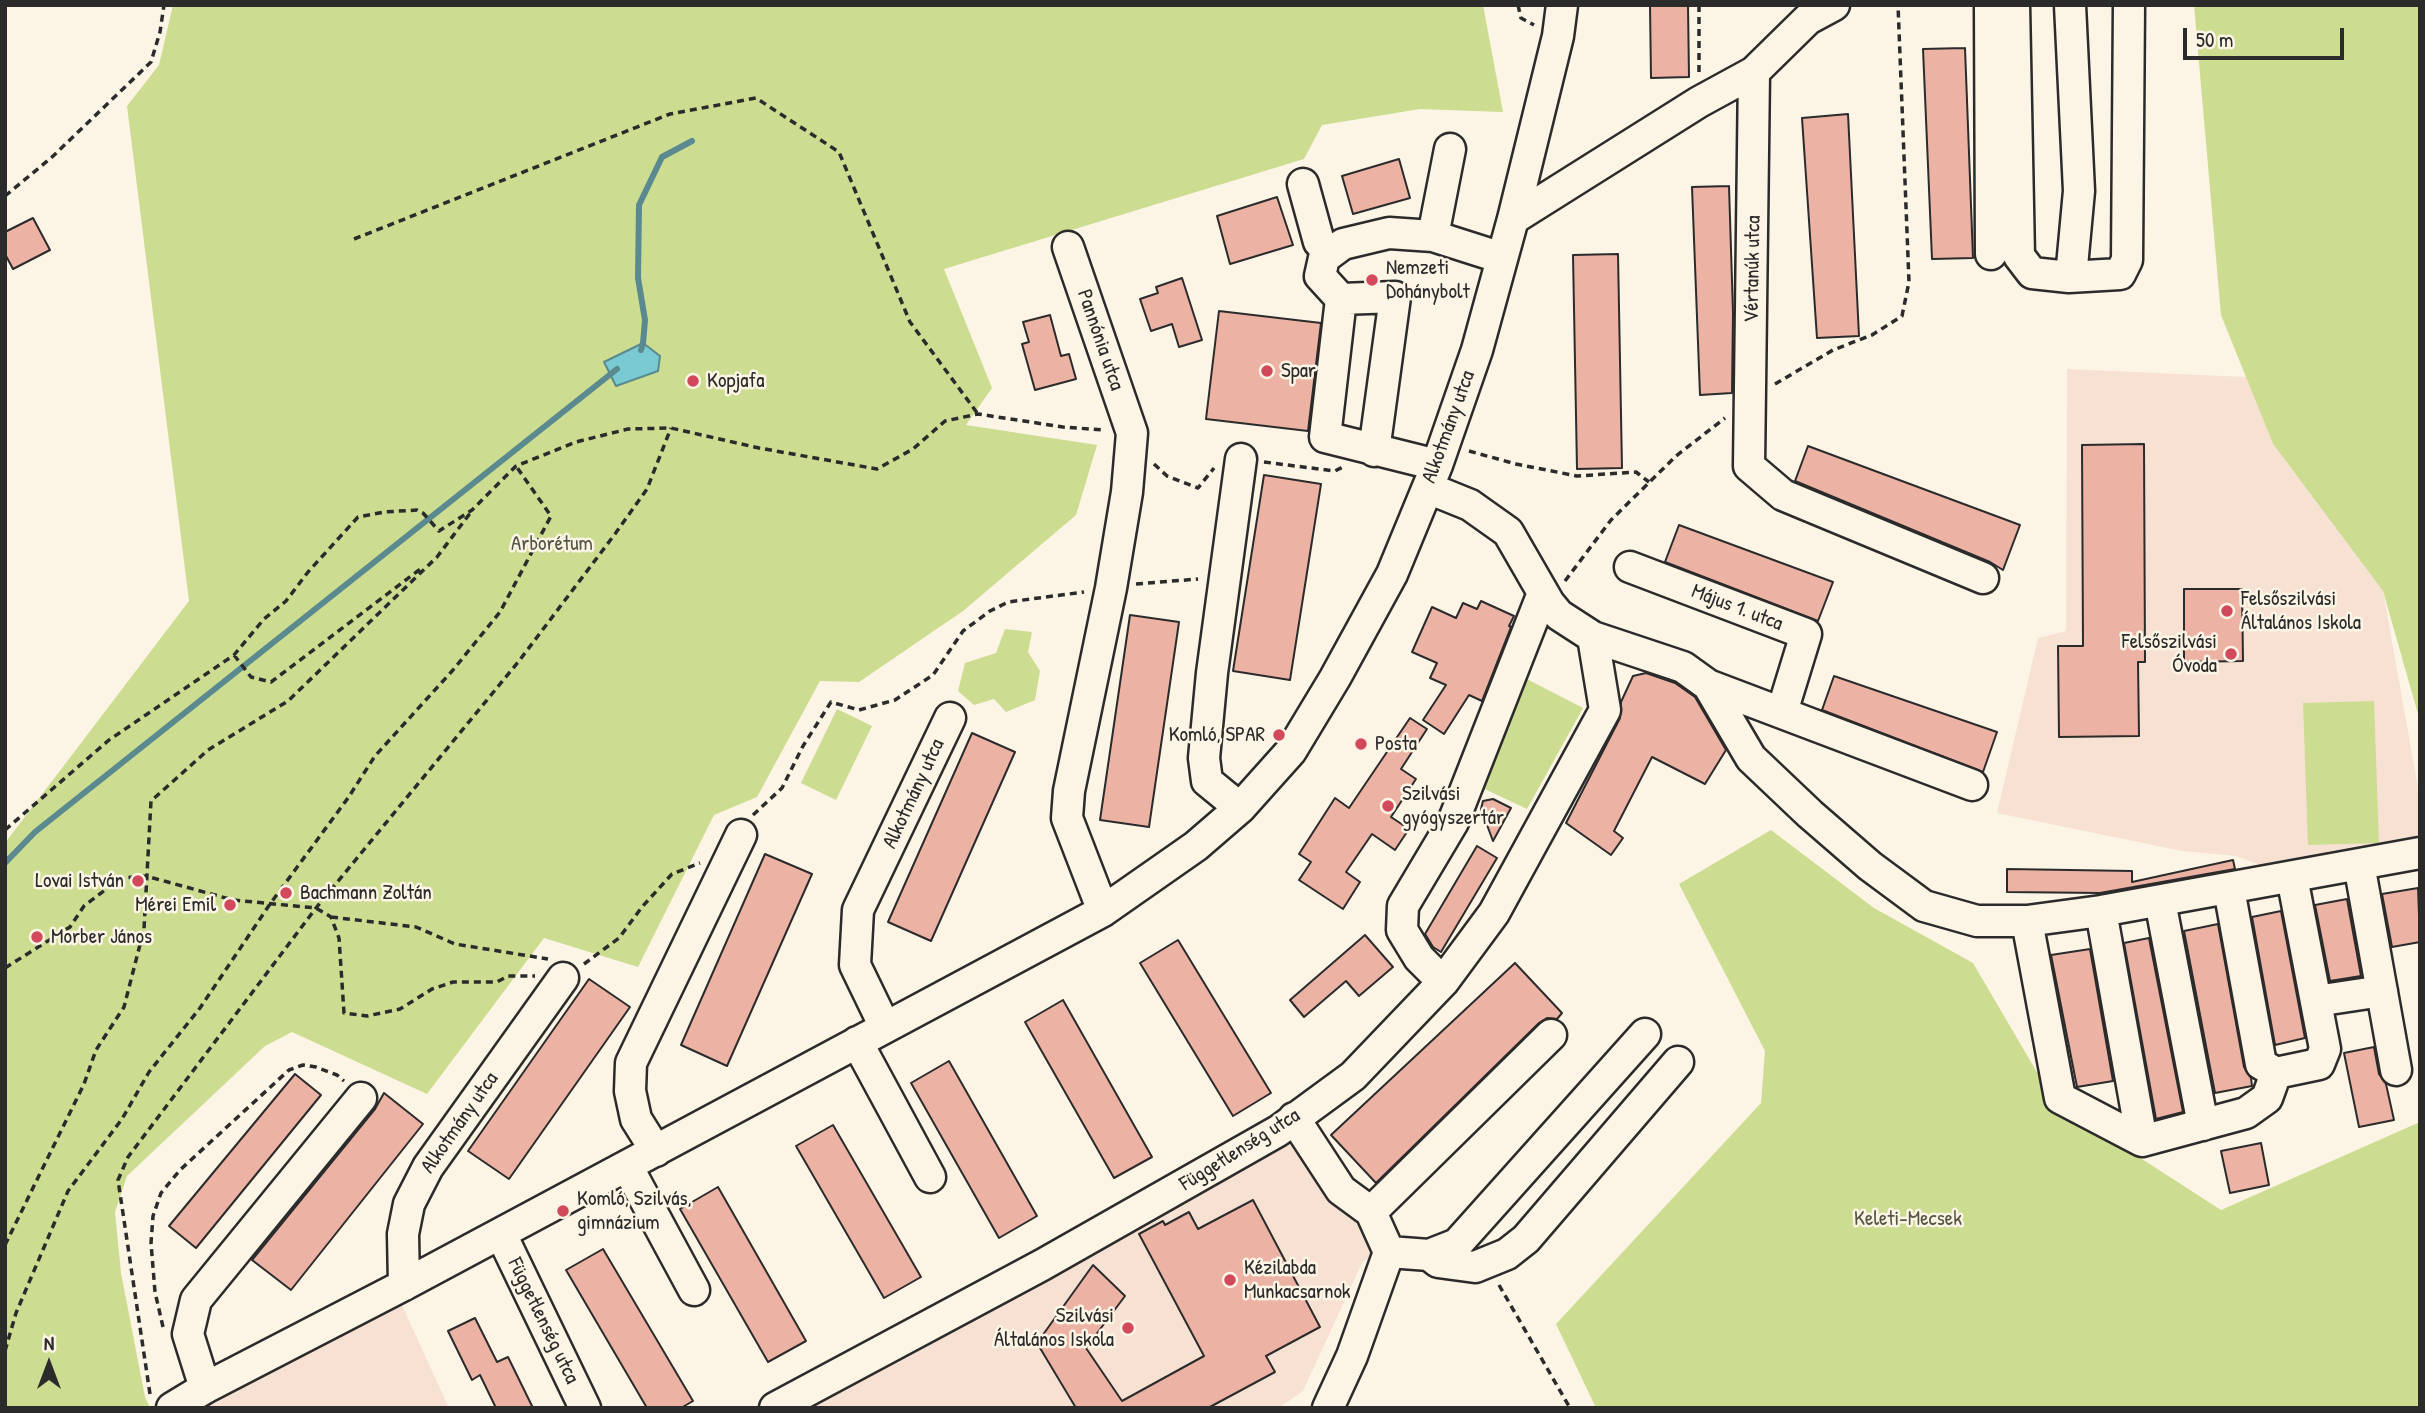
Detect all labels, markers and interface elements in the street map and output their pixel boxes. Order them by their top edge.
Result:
scale bar [2187,14,2348,58]
text: 50 m [2196,25,2233,54]
street label: Vértanúk utca [1739,215,1767,323]
place label: Nemzeti Dohánybolt [1386,255,1470,305]
marker: Nemzeti Dohánybolt [1364,272,1380,288]
street label: Pannónia utca [1071,286,1129,394]
place label: Spar [1281,358,1316,384]
marker: Spar [1259,363,1275,379]
street label: Alkotmány utca [1417,367,1481,487]
place label: Kopjafa [707,368,764,394]
marker: Kopjafa [685,373,701,389]
park label: Arborétum [511,531,593,557]
street label: Május 1. utca [1688,579,1786,637]
place label: Felsőszilvási Általános Iskola [2241,586,2361,636]
marker: Felsőszilvási Általános Iskola [2219,603,2235,619]
place label: Felsőszilvási Óvoda [2122,629,2217,679]
marker: Felsőszilvási Óvoda [2223,646,2239,662]
place label: Komló, SPAR [1169,722,1265,748]
marker: Komló, SPAR [1271,727,1287,743]
place label: Posta [1375,731,1417,757]
street label: Alkotmány utca [878,735,950,853]
marker: Posta [1353,736,1369,752]
place label: Szilvási gyógyszertár [1402,781,1504,831]
marker: Szilvási gyógyszertár [1380,798,1396,814]
place label: Lovai István [35,868,124,894]
marker: Lovai István [130,873,146,889]
place label: Bachmann Zoltán [300,880,432,906]
marker: Bachmann Zoltán [278,885,294,901]
place label: Mérei Emil [135,892,216,918]
marker: Mérei Emil [222,897,238,913]
place label: Morber János [51,924,152,950]
marker: Morber János [29,929,45,945]
street label: Alkotmány utca [416,1067,504,1179]
street label: Függetlenség utca [1175,1103,1305,1197]
place label: Komló, Szilvás, gimnázium [577,1186,692,1236]
marker: Komló, Szilvás, gimnázium [555,1203,571,1219]
park label: Keleti-Mecsek [1854,1206,1962,1232]
street label: Függetlenség utca [502,1254,584,1388]
place label: Kézilabda Munkacsarnok [1244,1255,1351,1305]
marker: Kézilabda Munkacsarnok [1222,1272,1238,1288]
place label: Szilvási Általános Iskola [994,1303,1114,1353]
marker: Szilvási Általános Iskola [1120,1320,1136,1336]
north arrow [14,1329,84,1399]
text: N [44,1330,54,1356]

